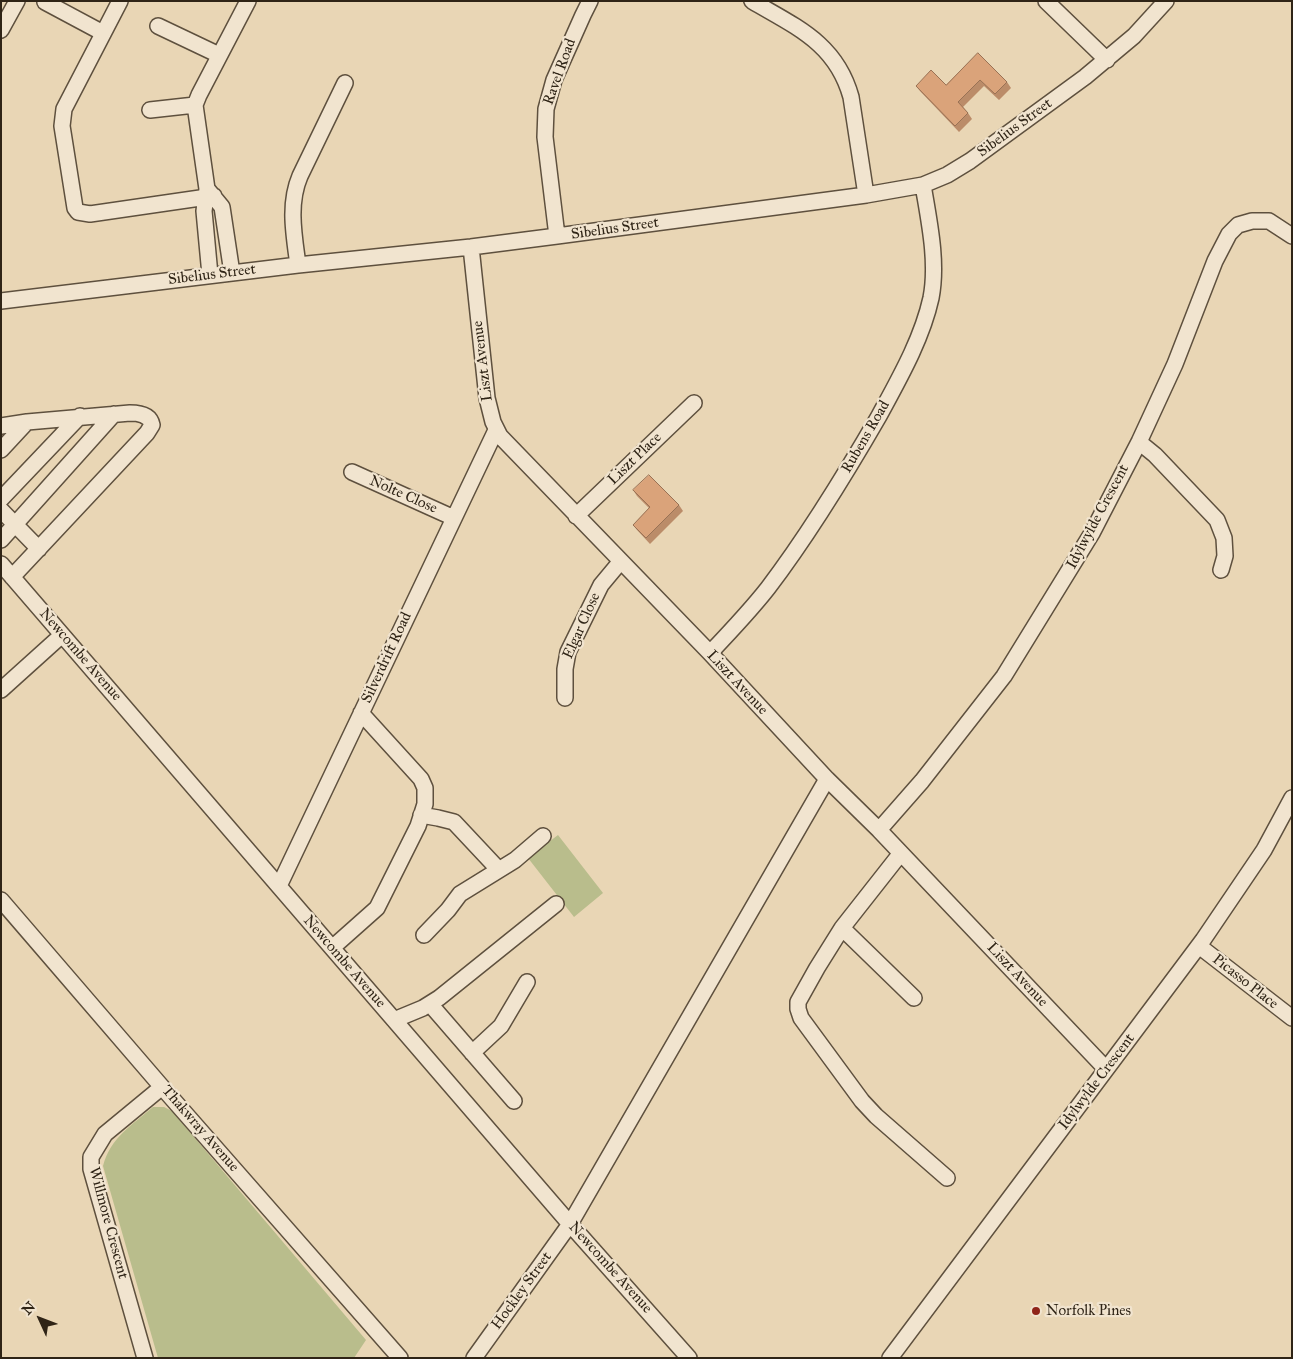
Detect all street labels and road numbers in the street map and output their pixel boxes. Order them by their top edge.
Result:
street label: Ravel Road [540,36,580,108]
street label: Sibelius Street [974,95,1056,161]
street label: Sibelius Street [570,214,660,244]
street label: Sibelius Street [167,261,257,289]
street label: Liszt Avenue [469,320,497,402]
street label: Rubens Road [838,398,894,476]
street label: Liszt Place [604,429,666,489]
street label: Idylwylde Crescent [1063,462,1133,572]
street label: Nolte Close [366,472,440,518]
street label: Elgar Close [559,590,605,662]
street label: Newcombe Avenue [35,605,125,705]
street label: Silverdrift Road [358,610,416,706]
street label: Liszt Avenue [703,647,771,719]
street label: Newcombe Avenue [299,912,389,1012]
street label: Liszt Avenue [983,939,1051,1011]
street label: Picasso Place [1208,951,1282,1013]
street label: Idylwylde Crescent [1055,1030,1139,1134]
street label: Thakwray Avenue [158,1082,242,1176]
street label: Willmore Crescent [84,1165,132,1281]
street label: Newcombe Avenue [564,1219,656,1317]
street label: Hockley Street [488,1249,556,1333]

